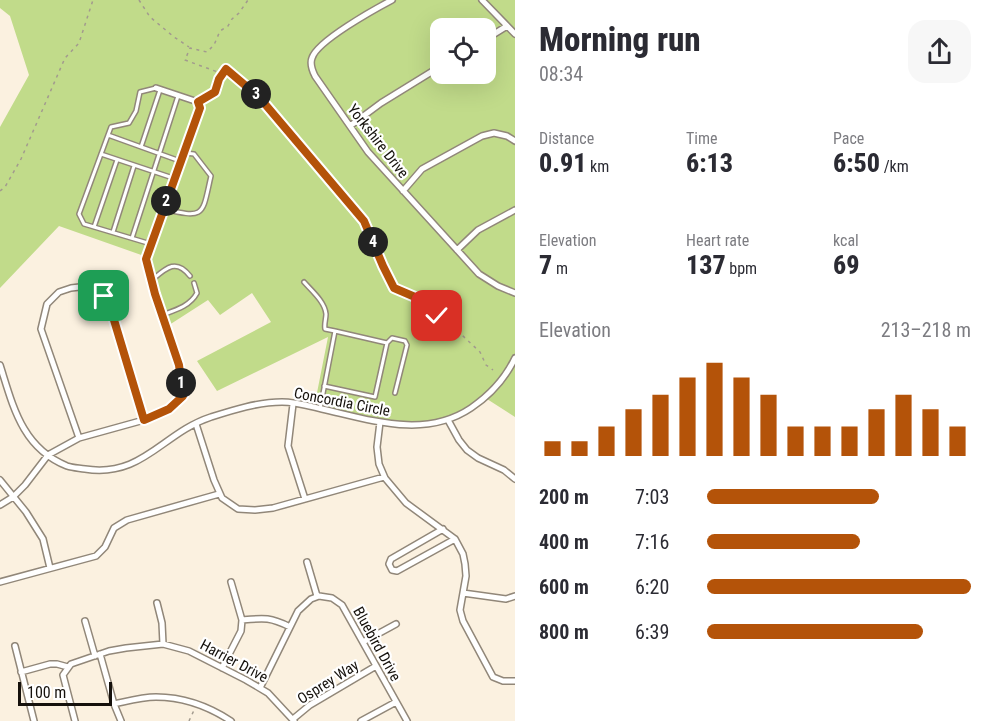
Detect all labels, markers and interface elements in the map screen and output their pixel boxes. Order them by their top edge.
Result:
map controls [430,18,496,84]
button: locate [430,18,496,84]
text: Morning run [539,20,701,59]
button: share [908,20,971,83]
text: 08:34 [539,62,583,86]
pin: 3 [241,79,271,109]
text: 3 [252,84,260,103]
street label: Yorkshire Drive [344,101,412,181]
text: Distance [539,129,594,148]
text: Time [686,129,718,148]
text: Pace [833,129,864,148]
text: 0.91 [539,148,586,178]
text: 6:13 [686,148,733,178]
text: 6:50 [833,148,880,178]
text: km [586,157,609,176]
text: /km [880,157,909,176]
pin: 2 [151,186,181,216]
text: 2 [162,191,170,210]
pin: 4 [358,227,388,257]
text: Elevation [539,231,597,250]
text: Heart rate [686,231,749,250]
text: kcal [833,231,859,250]
text: 4 [369,232,377,251]
text: 7 [539,250,552,280]
text: 137 [686,250,726,280]
text: 69 [833,250,859,280]
text: m [552,259,568,278]
text: bpm [726,259,757,278]
pin [78,270,129,321]
icon: arrive [87,279,120,312]
pin [411,290,462,341]
icon: check [420,299,453,332]
text: Elevation [539,318,611,342]
text: 213–218 m [881,318,971,342]
pin: 1 [166,368,196,398]
text: 1 [177,373,185,392]
street label: Concordia Circle [292,384,392,420]
text: 200 m [539,485,589,509]
text: 7:03 [635,485,669,509]
text: 400 m [539,530,589,554]
text: 7:16 [635,530,669,554]
text: 600 m [539,575,589,599]
text: 6:20 [635,575,669,599]
street label: Bluebird Drive [349,604,405,684]
text: 800 m [539,620,589,644]
text: 6:39 [635,620,669,644]
street label: Harrier Drive [197,636,271,686]
street label: Osprey Way [294,656,362,708]
scale bar [18,679,112,706]
text: 100 m [27,683,66,702]

